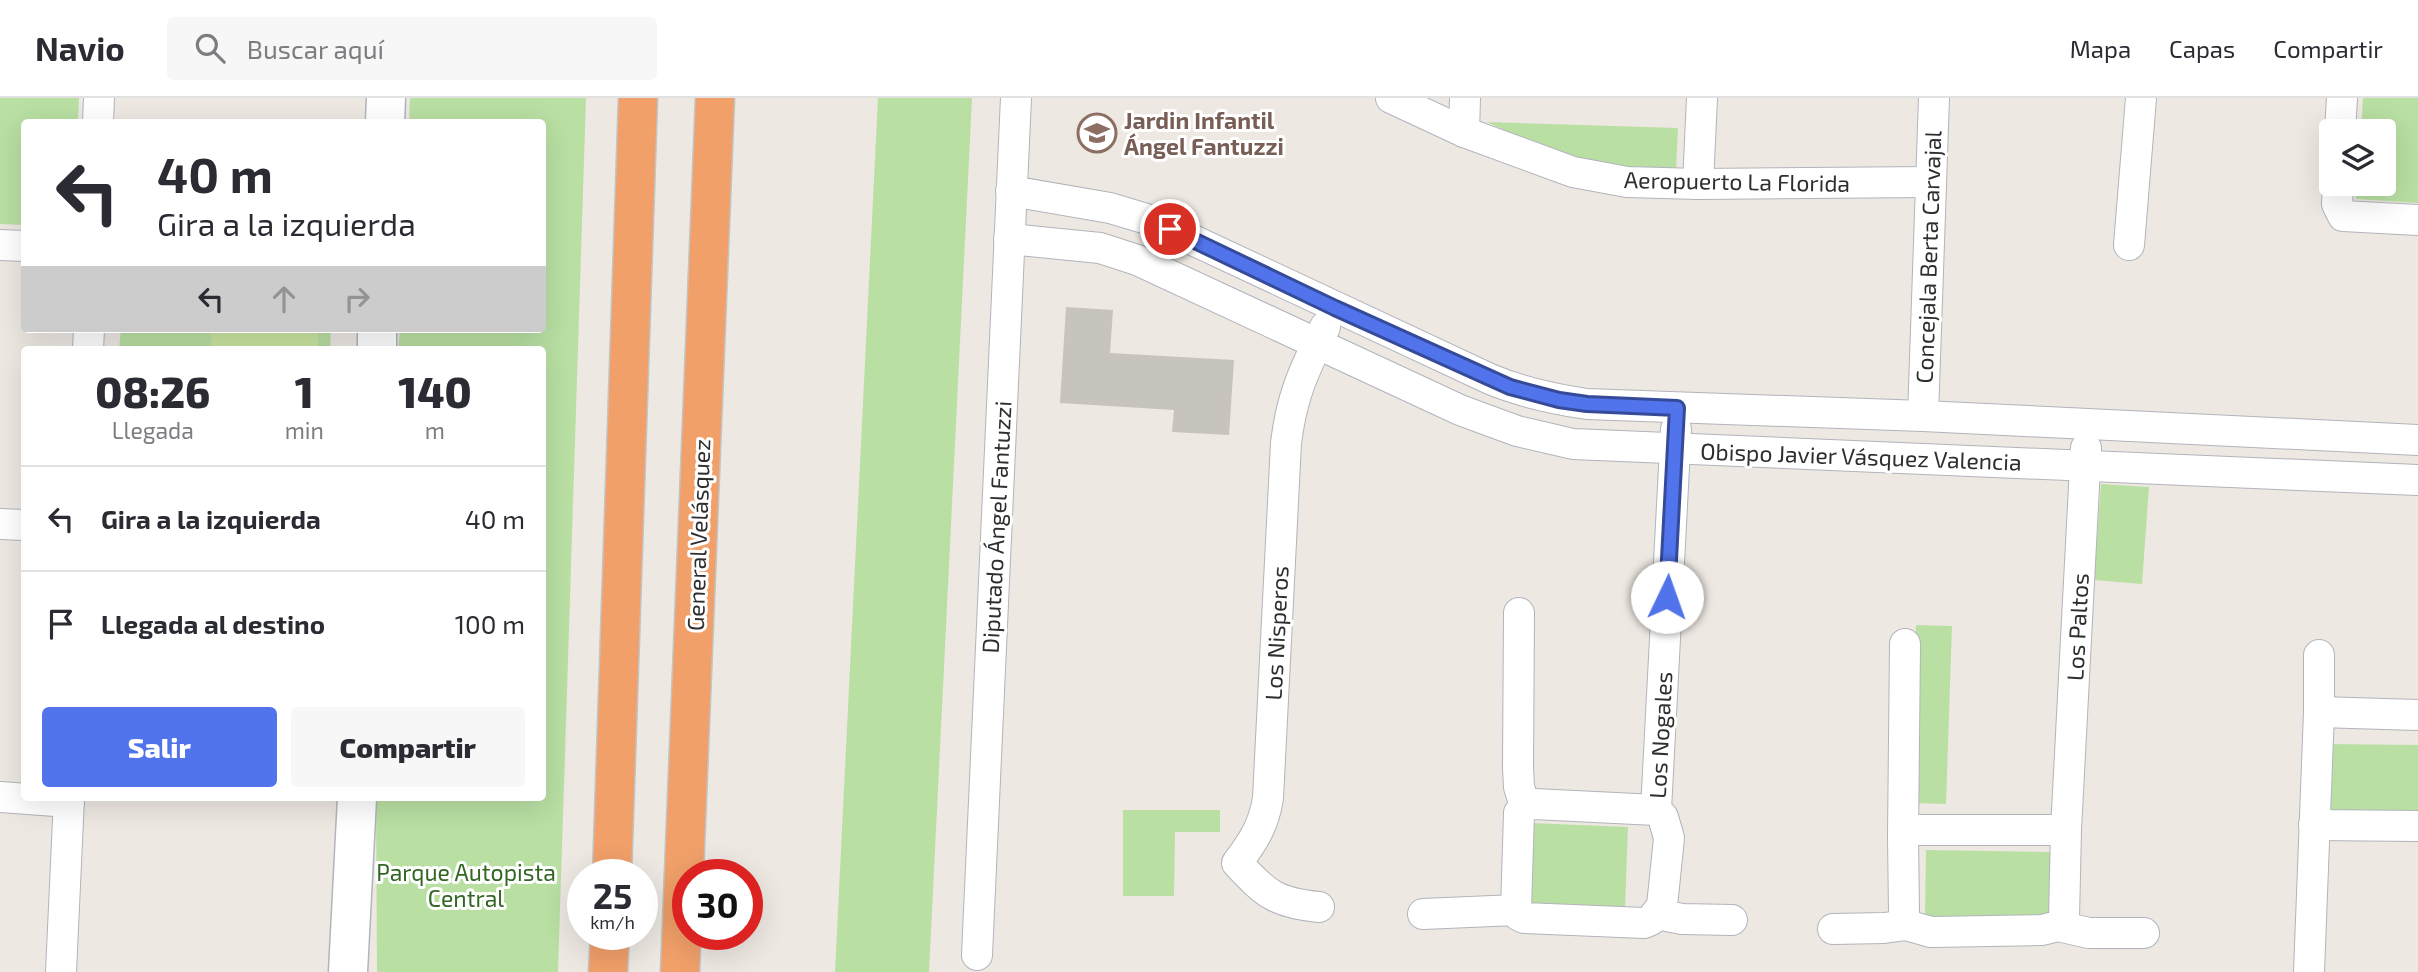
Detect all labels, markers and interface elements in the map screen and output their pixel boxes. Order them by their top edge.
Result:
search box [167,17,657,80]
text: Navio [35,28,125,68]
icon: search [191,29,229,67]
text: Buscar aquí [247,33,384,64]
text: Mapa [2070,34,2131,63]
text: Capas [2169,34,2235,63]
text: Compartir [2273,34,2383,63]
place label: Jardin Infantil Ángel Fantuzzi [1124,106,1284,160]
school or university icon: Jardin Infantil Ángel Fantuzzi [1076,112,1118,154]
map controls [2319,119,2396,196]
button: layers [2319,119,2396,196]
street label: Concejala Berta Carvajal [1910,130,1946,384]
text: 40 m [157,144,273,203]
icon: left [42,147,133,238]
street label: Aeropuerto La Florida [1624,165,1850,197]
pin [1140,199,1200,259]
text: Gira a la izquierda [157,204,416,242]
icon: arrive [1151,210,1189,248]
icon: left [192,280,230,318]
icon: ahead [265,280,303,318]
icon: right [338,280,376,318]
text: 08:26 [95,366,210,416]
text: 1 [295,366,314,416]
text: 140 [398,366,472,416]
street label: Diputado Ángel Fantuzzi [975,400,1017,654]
text: Llegada [112,416,194,444]
text: min [285,416,324,444]
text: m [425,416,445,444]
street label: Obispo Javier Vásquez Valencia [1700,436,2022,476]
street label: General Velásquez [681,439,715,631]
icon: left [42,500,80,538]
text: Gira a la izquierda [101,503,321,534]
text: 40 m [465,503,525,534]
position arrow [1630,560,1704,634]
street label: Los Nisperos [1258,565,1294,701]
street label: Los Paltos [2060,572,2094,682]
icon: arrive [42,605,80,643]
text: Llegada al destino [101,608,325,639]
text: 100 m [455,608,525,639]
street label: Los Nogales [1643,671,1677,799]
button: Salir [42,707,277,787]
button: Compartir [291,707,525,787]
park label: Parque Autopista Central [376,858,556,912]
speed limit sign: 30 [672,859,763,950]
text: 25 [593,874,632,916]
text: km/h [590,911,635,933]

